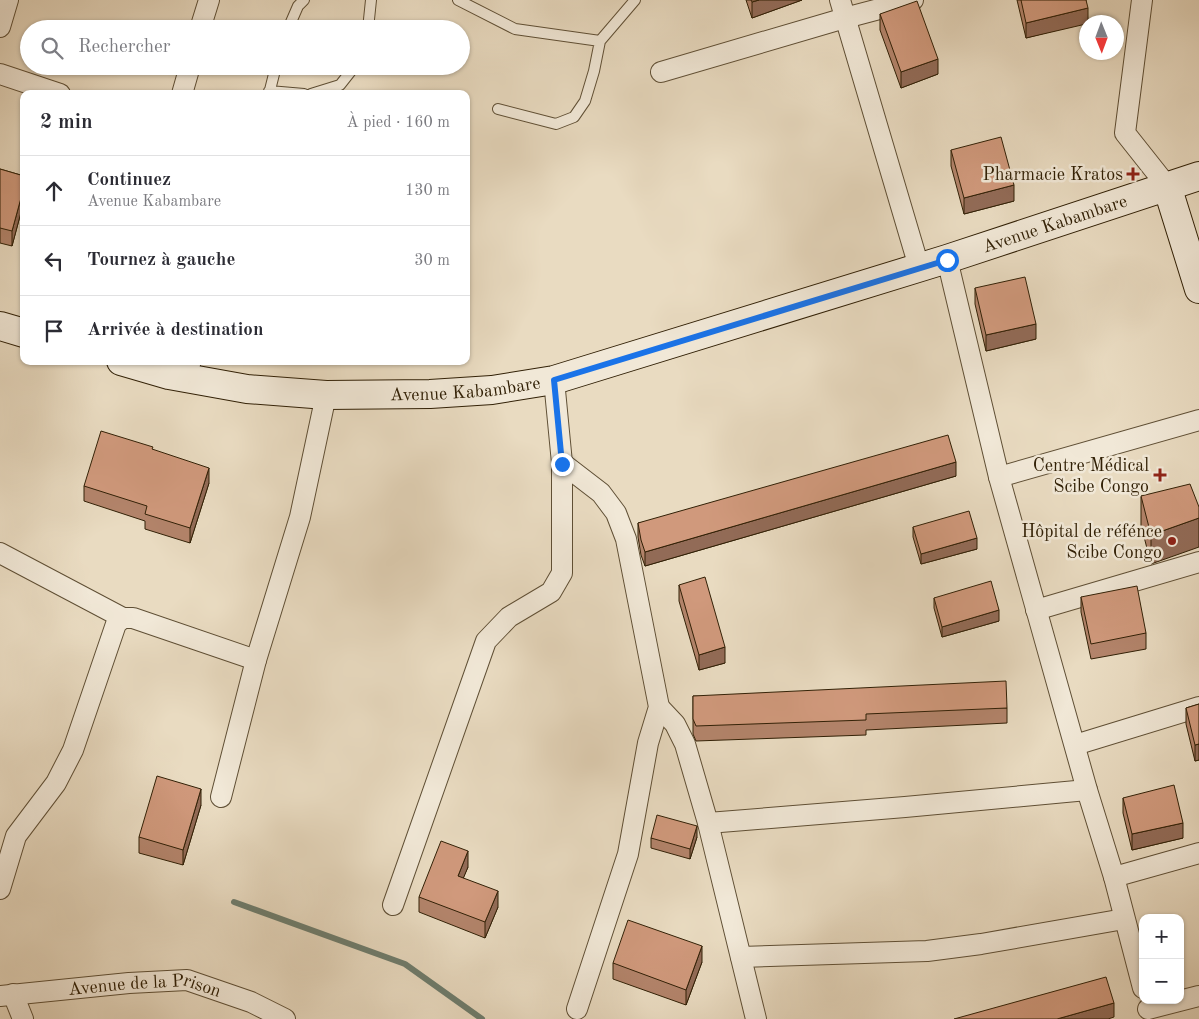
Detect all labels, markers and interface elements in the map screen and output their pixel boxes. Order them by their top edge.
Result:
north arrow [1079,15,1124,60]
search box [20,20,470,75]
icon: search [38,34,66,62]
text: Rechercher [78,38,171,57]
text: 2 min [40,112,93,133]
text: À pied · 160 m [347,115,450,131]
place label: Pharmacie Kratos [983,166,1123,184]
marker: Pharmacie Kratos [1127,168,1139,180]
text: Continuez [87,171,171,190]
icon: ahead [40,177,68,205]
text: 130 m [405,183,450,199]
street label: Avenue Kabambare [980,192,1130,257]
text: Avenue Kabambare [87,194,221,210]
icon: left [40,247,68,275]
route start [936,249,959,272]
text: Tournez à gauche [87,251,235,270]
text: 30 m [414,253,450,269]
icon: arrive [40,317,68,345]
text: Arrivée à destination [87,321,263,340]
street label: Avenue Kabambare [390,374,542,404]
route end [551,453,574,476]
place label: Centre Médical Scibe Congo [1033,457,1149,496]
marker: Centre Médical Scibe Congo [1153,468,1167,482]
place label: Hôpital de réfénce Scibe Congo [1021,523,1162,562]
marker: Hôpital de réfénce Scibe Congo [1166,535,1178,547]
map controls [1139,914,1184,1004]
button: + [1139,914,1184,959]
button: − [1139,959,1184,1004]
street label: Avenue de la Prison [67,971,224,1001]

